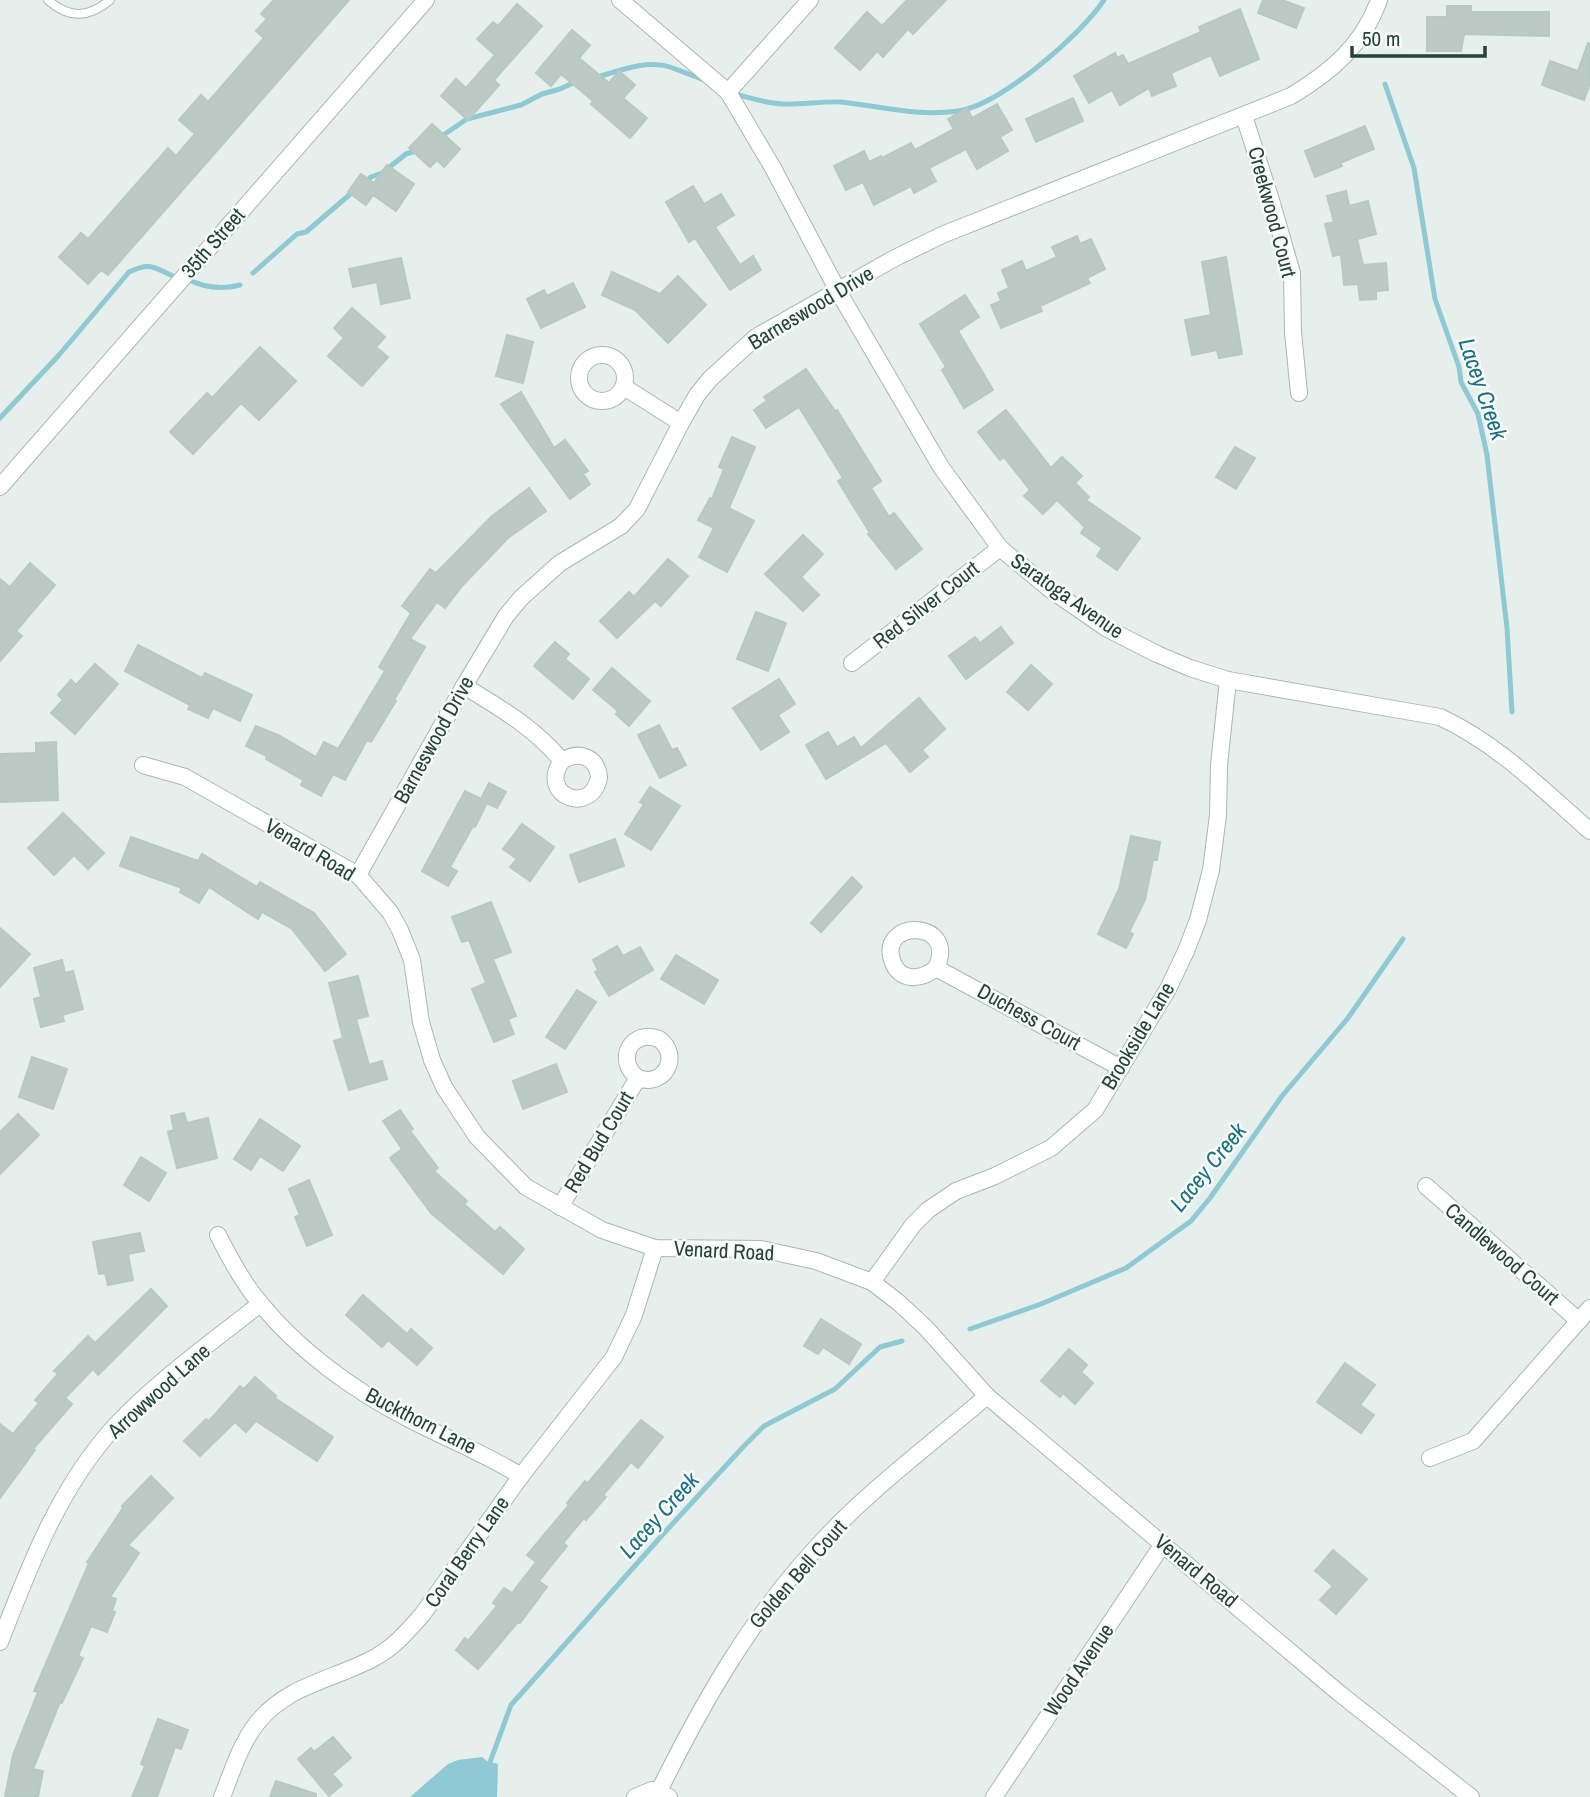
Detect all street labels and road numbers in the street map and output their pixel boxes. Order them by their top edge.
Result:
street label: Creekwood Court [1241,143,1304,281]
street label: 35th Street [174,201,251,284]
street label: Barneswood Drive [743,259,879,356]
street label: Saratoga Avenue [1005,546,1130,645]
street label: Red Silver Court [867,554,985,655]
street label: Barneswood Drive [387,671,481,809]
street label: Venard Road [260,811,361,888]
street label: Duchess Court [972,976,1086,1057]
street label: Brookside Lane [1094,977,1181,1095]
street label: Red Bud Court [557,1085,640,1198]
street label: Candlewood Court [1439,1196,1566,1311]
street label: Venard Road [673,1233,775,1268]
street label: Arrowwood Lane [100,1337,216,1445]
street label: Buckthorn Lane [361,1380,482,1461]
street label: Coral Berry Lane [417,1490,516,1613]
street label: Golden Bell Court [742,1513,853,1634]
street label: Venard Road [1148,1527,1244,1614]
street label: Wood Avenue [1037,1617,1120,1722]

